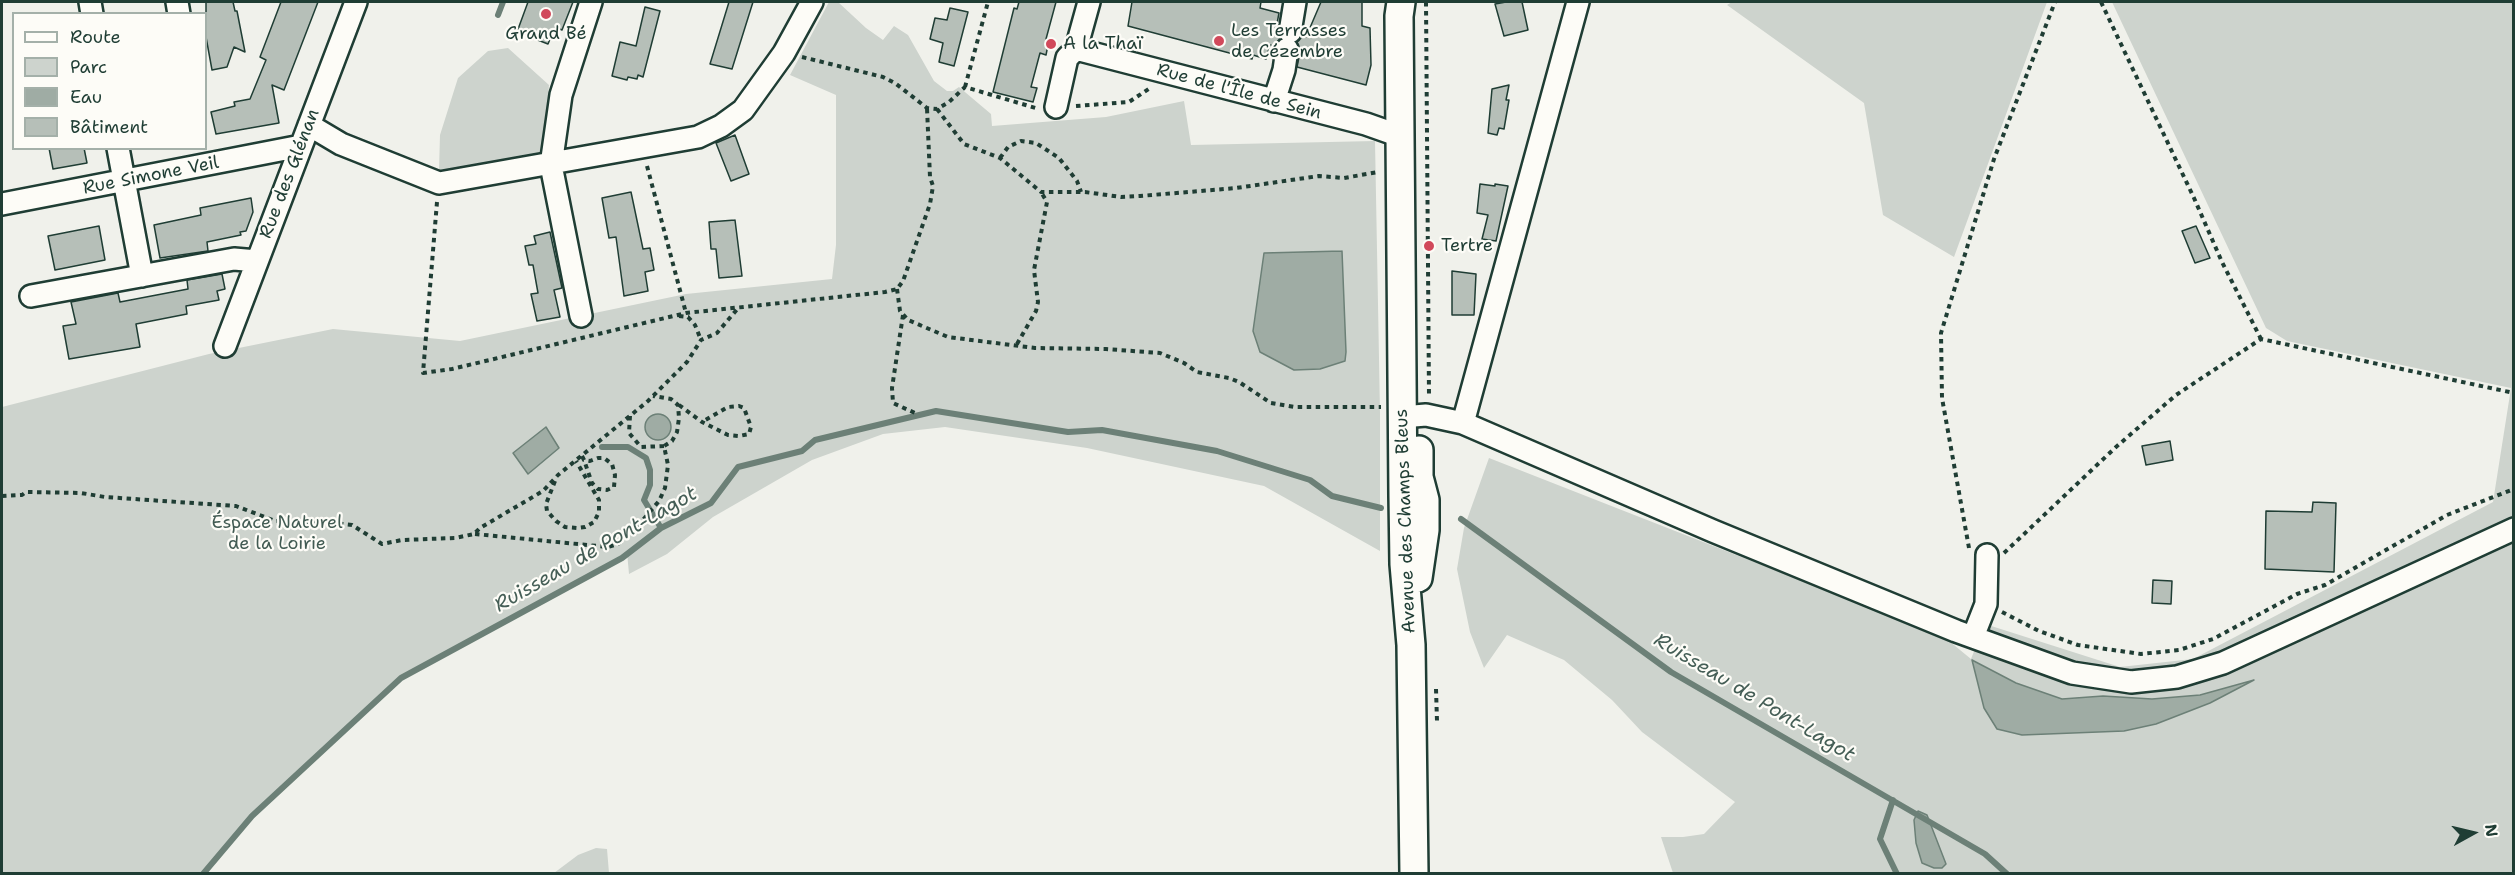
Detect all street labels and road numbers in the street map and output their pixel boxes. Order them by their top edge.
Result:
street label: Rue de l'Île de Sein [1154,60,1324,124]
street label: Rue des Glénan [255,106,325,242]
street label: Rue Simone Veil [81,152,221,200]
street label: Avenue des Champs Bleus [1391,408,1421,634]

